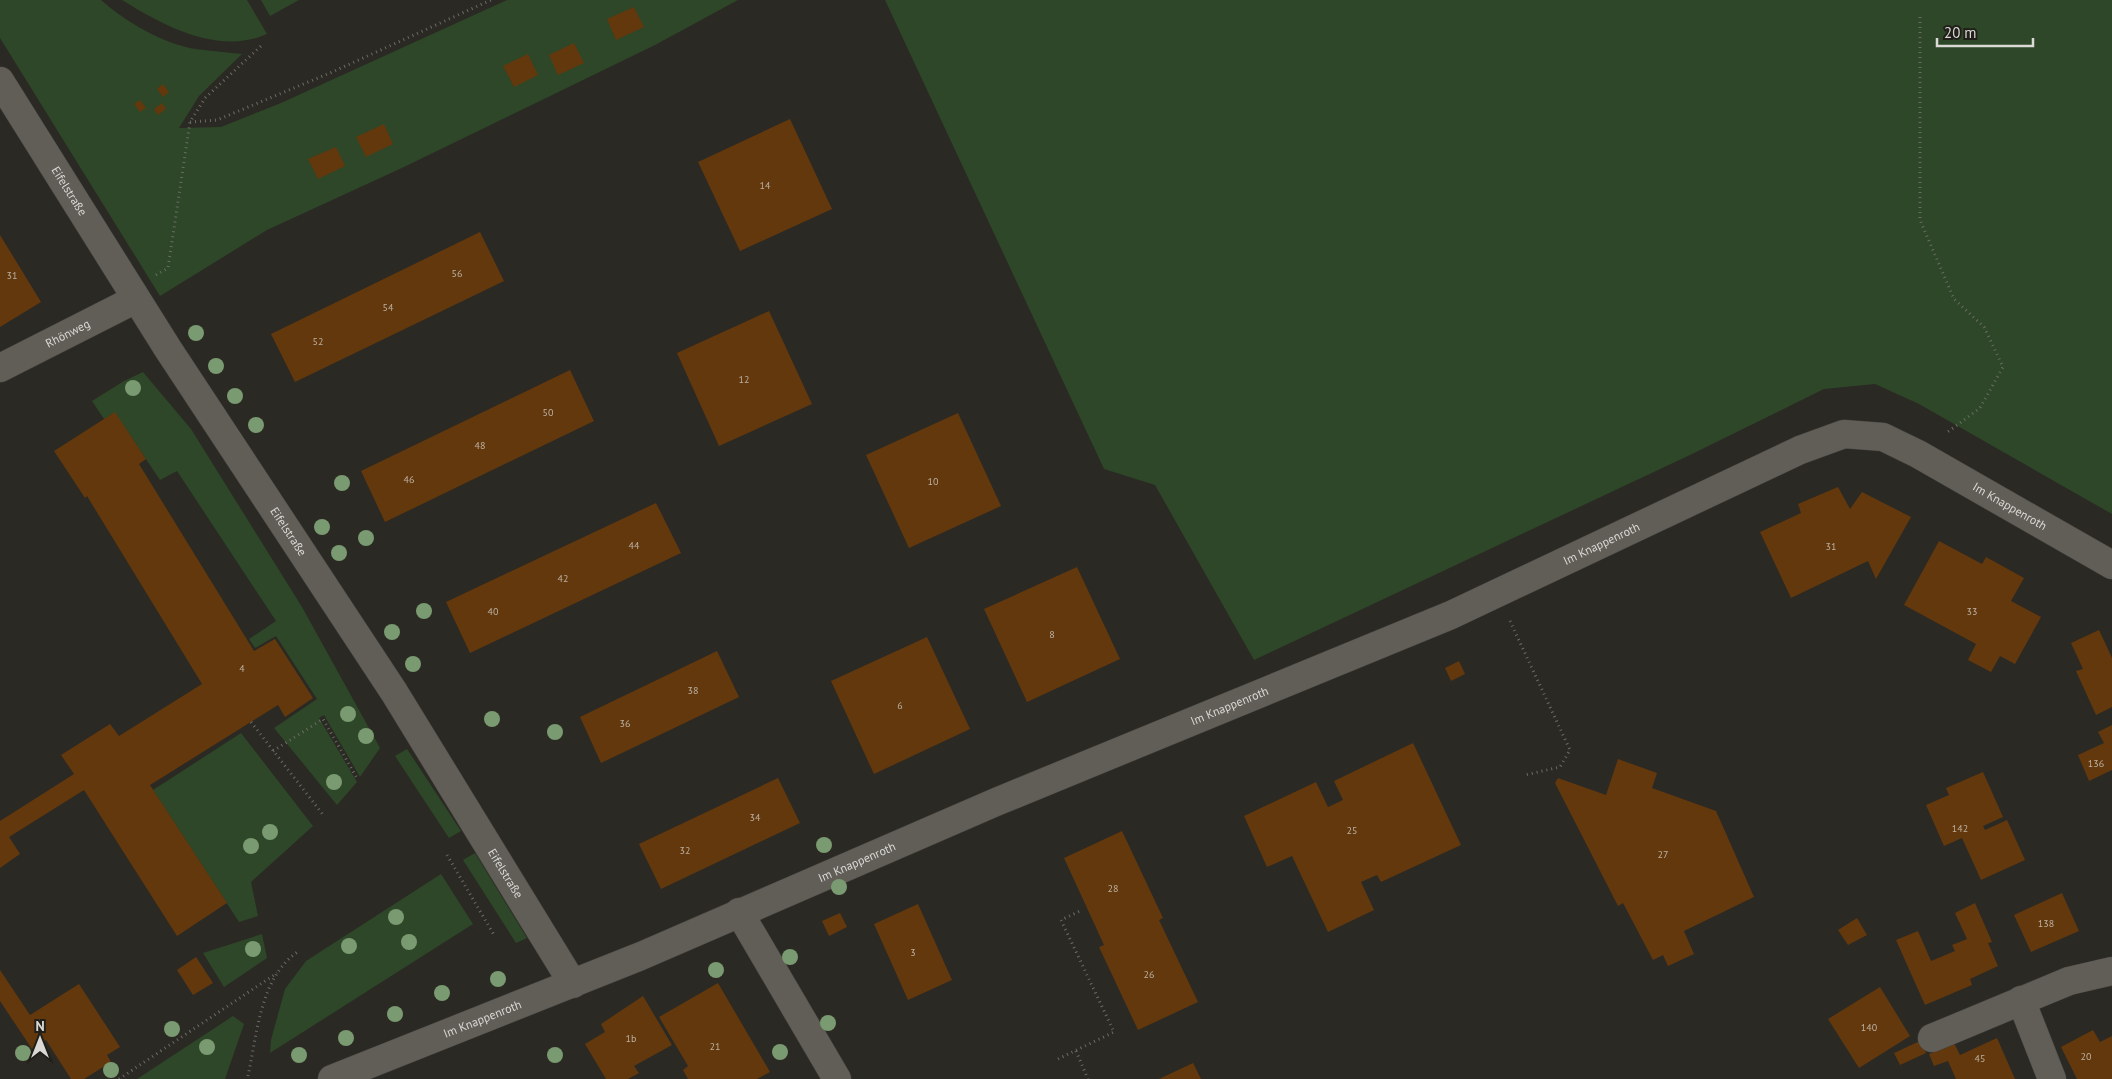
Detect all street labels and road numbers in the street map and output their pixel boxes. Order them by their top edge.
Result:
street label: Eifelstraße [48,163,91,218]
street label: Rhönweg [43,316,92,351]
street label: Im Knappenroth [1970,479,2050,533]
street label: Eifelstraße [267,504,310,559]
street label: Im Knappenroth [1561,519,1642,568]
street label: Im Knappenroth [1188,683,1270,728]
street label: Im Knappenroth [816,838,898,885]
street label: Eifelstraße [485,846,527,901]
street label: Im Knappenroth [441,996,524,1041]

